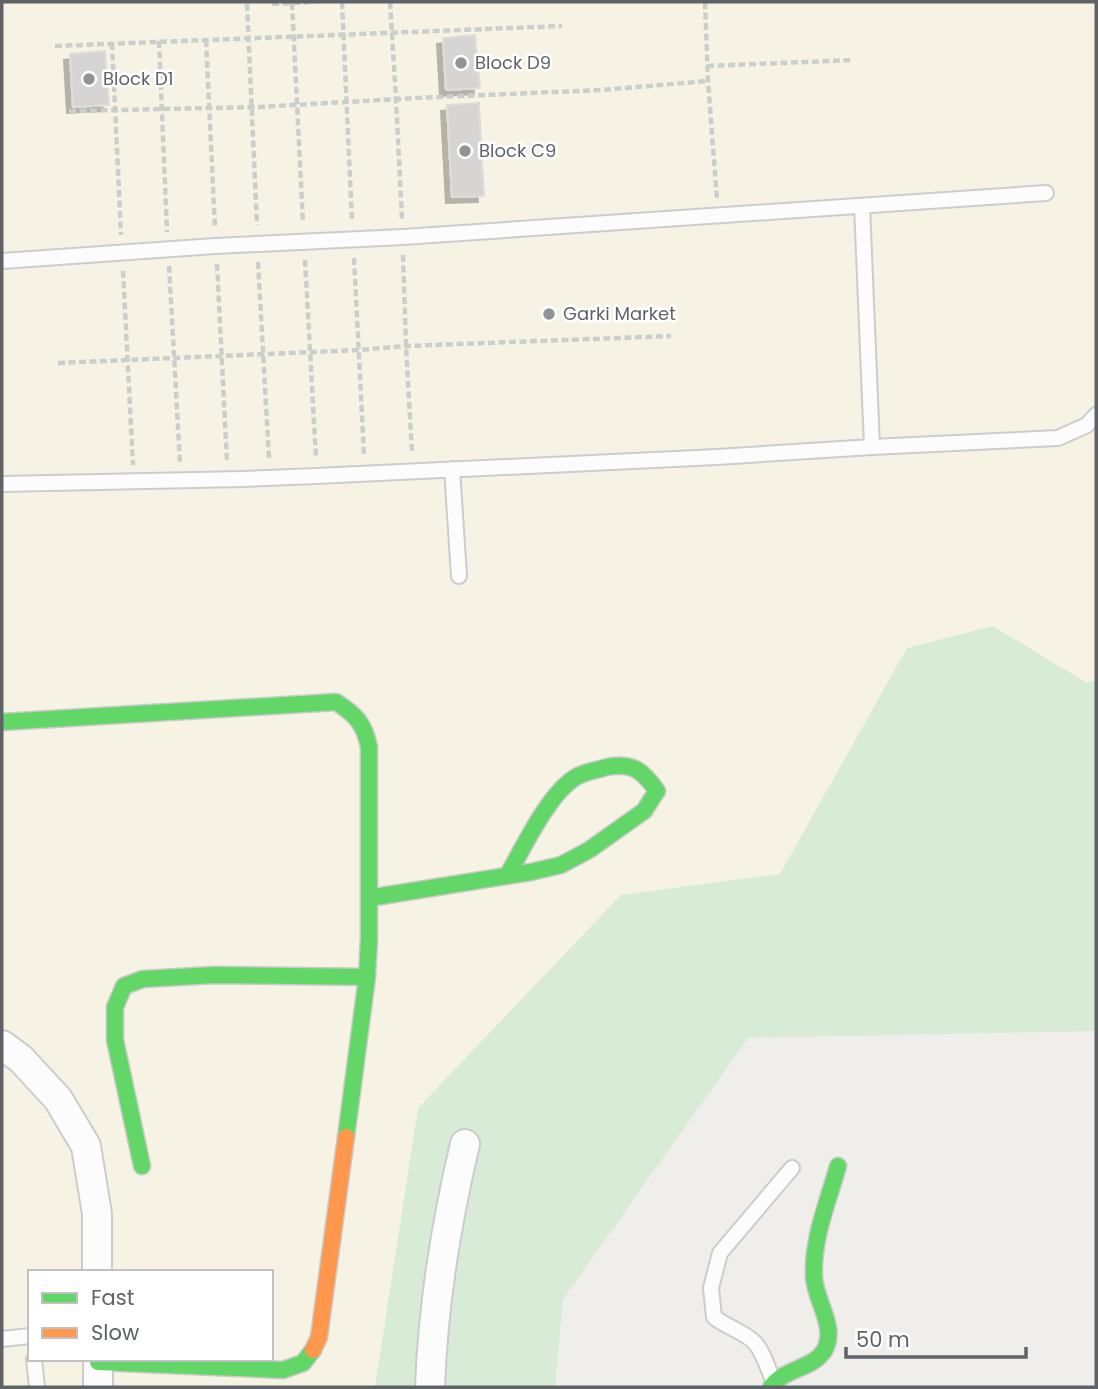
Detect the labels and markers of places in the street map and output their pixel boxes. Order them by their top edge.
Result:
place label: Block D9 [475,50,551,75]
marker: Block D9 [453,55,469,71]
place label: Block D1 [103,66,173,91]
marker: Block D1 [81,71,97,87]
place label: Block C9 [479,138,556,163]
marker: Block C9 [457,143,473,159]
place label: Garki Market [563,301,676,326]
marker: Garki Market [541,306,557,322]

